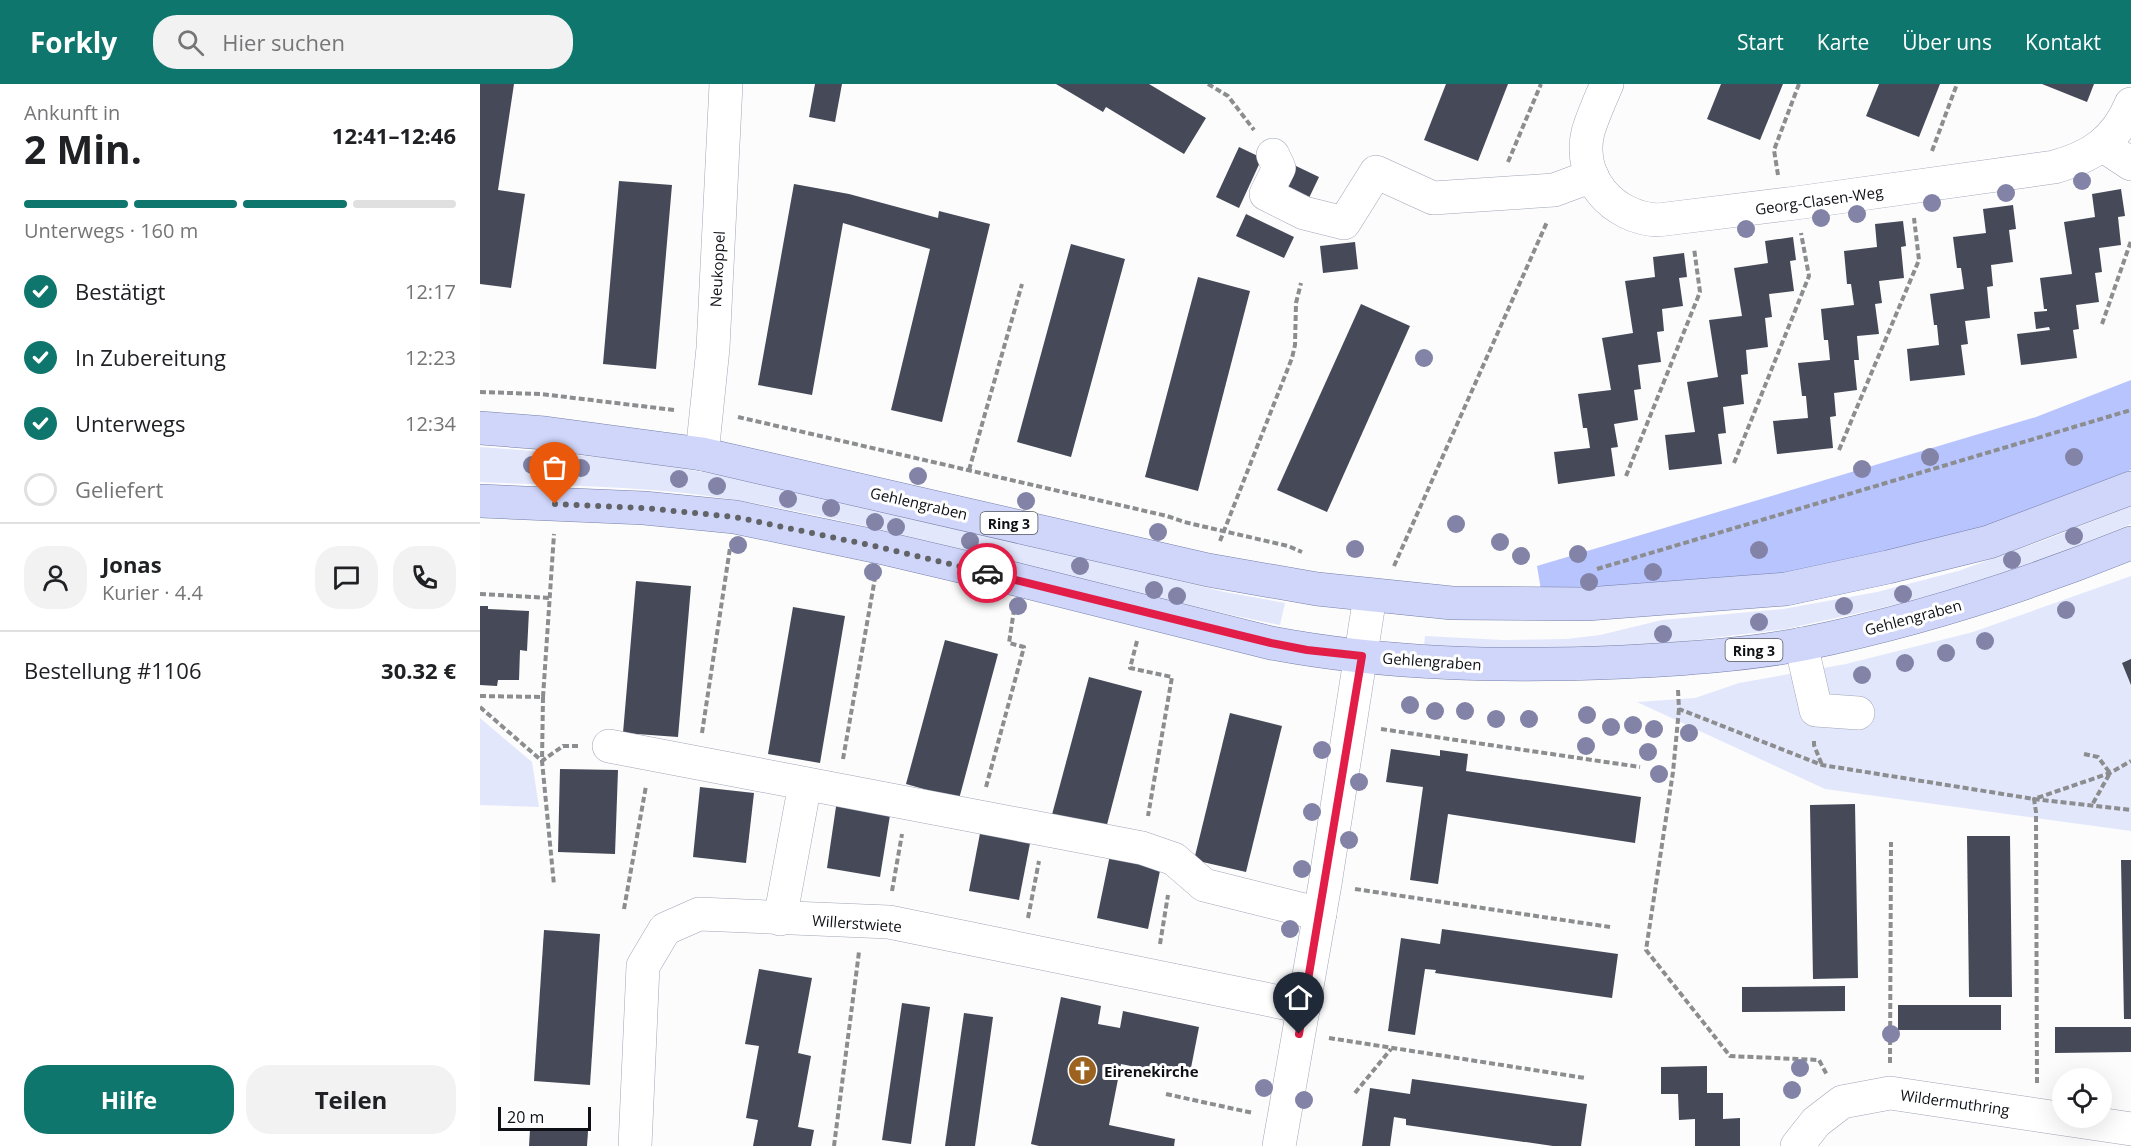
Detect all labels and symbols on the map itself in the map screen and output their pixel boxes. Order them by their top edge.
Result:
street label: Georg-Clasen-Weg [1754,181,1884,219]
street label: Neukoppel [705,230,729,308]
pin [529,442,580,504]
street label: Gehlengraben [868,482,970,524]
road number: Ring 3 [980,512,1038,534]
courier [957,543,1017,603]
street label: Gehlengraben [1862,594,1964,640]
road number: Ring 3 [1726,639,1782,661]
street label: Gehlengraben [1382,648,1482,674]
street label: Willerstwiete [811,910,903,936]
pin [1273,972,1324,1034]
church icon: Eirenekirche [1067,1055,1099,1087]
place label: Eirenekirche [1104,1061,1199,1081]
street label: Wildermuthring [1899,1084,2011,1120]
scale bar [498,1104,591,1132]

